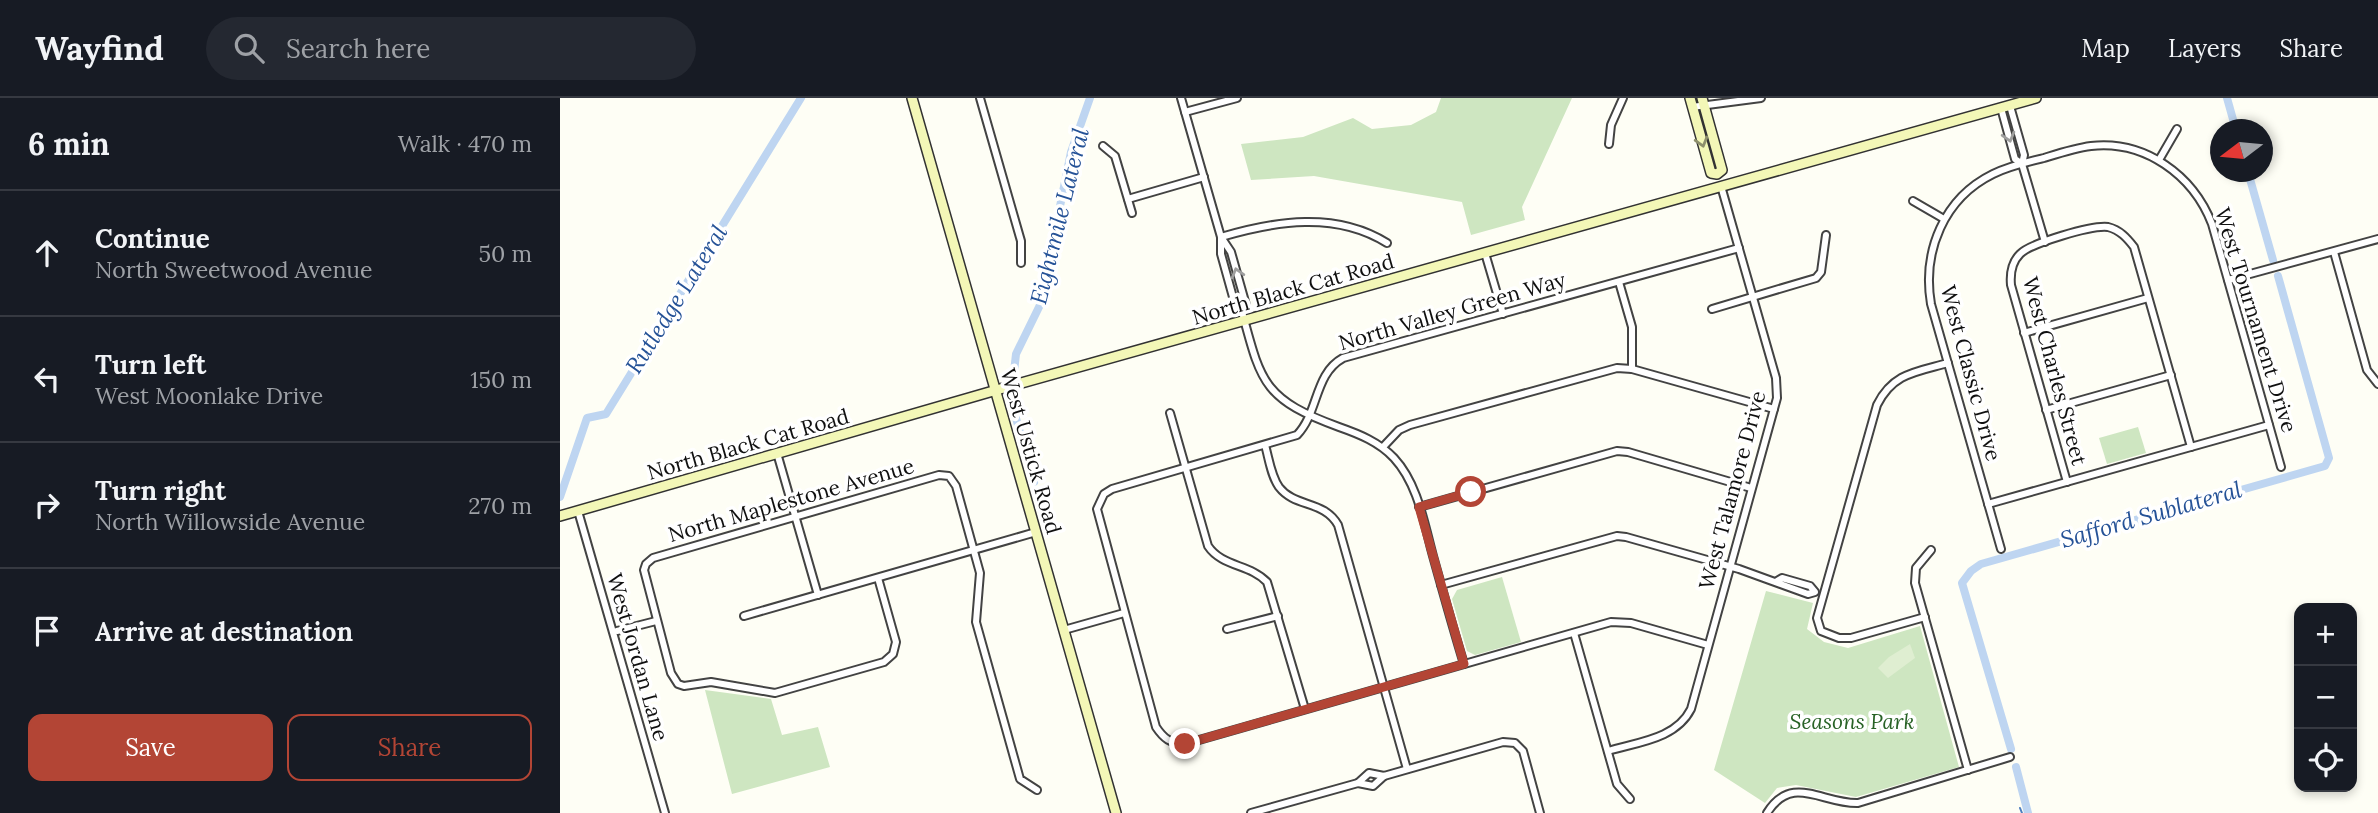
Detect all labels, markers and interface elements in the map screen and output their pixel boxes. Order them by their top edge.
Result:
search box [206,17,696,80]
text: Wayfind [35,27,164,69]
icon: search [230,29,268,67]
text: Search here [286,32,430,65]
text: Map [2081,33,2130,64]
text: Layers [2168,33,2241,64]
text: Share [2279,33,2343,64]
north arrow [2210,119,2273,182]
water label: Eightmile Lateral [1023,124,1095,307]
text: 6 min [28,125,110,163]
text: Walk · 470 m [398,129,532,158]
one-way arrow [2001,131,2016,143]
one-way arrow [1694,135,1708,147]
street label: West Tournament Drive [2209,204,2303,436]
water label: Rutledge Lateral [619,219,734,379]
text: Continue [95,222,210,255]
icon: ahead [28,234,66,272]
text: 50 m [479,239,532,268]
street label: North Black Cat Road [1189,247,1397,331]
text: North Sweetwood Avenue [95,255,373,284]
street label: North Valley Green Way [1336,266,1568,356]
one-way arrow [1230,267,1245,279]
street label: West Charles Street [2017,274,2093,469]
street label: West Classic Drive [1935,282,2007,464]
text: Turn left [95,348,206,381]
icon: left [28,360,66,398]
text: 150 m [470,365,532,394]
street label: West Ustick Road [994,365,1068,537]
text: West Moonlake Drive [95,381,323,410]
street label: West Talamore Drive [1692,388,1772,592]
street label: North Black Cat Road [644,402,852,486]
street label: North Maplestone Avenue [665,452,917,548]
text: Turn right [95,474,226,507]
water label: Safford Sublateral [2057,474,2245,554]
route start [1455,476,1486,507]
icon: right [28,486,66,524]
text: 270 m [468,491,532,520]
text: North Willowside Avenue [95,507,365,536]
street label: West Jordan Lane [601,570,675,744]
map controls [2294,603,2357,792]
button: + [2294,603,2357,666]
icon: arrive [28,612,66,650]
text: Arrive at destination [95,615,353,648]
button: − [2294,666,2357,729]
park label: Seasons Park [1790,708,1914,735]
button: Save [28,714,273,781]
button: Share [287,714,532,781]
route end [1169,728,1200,759]
button: locate [2294,729,2357,792]

